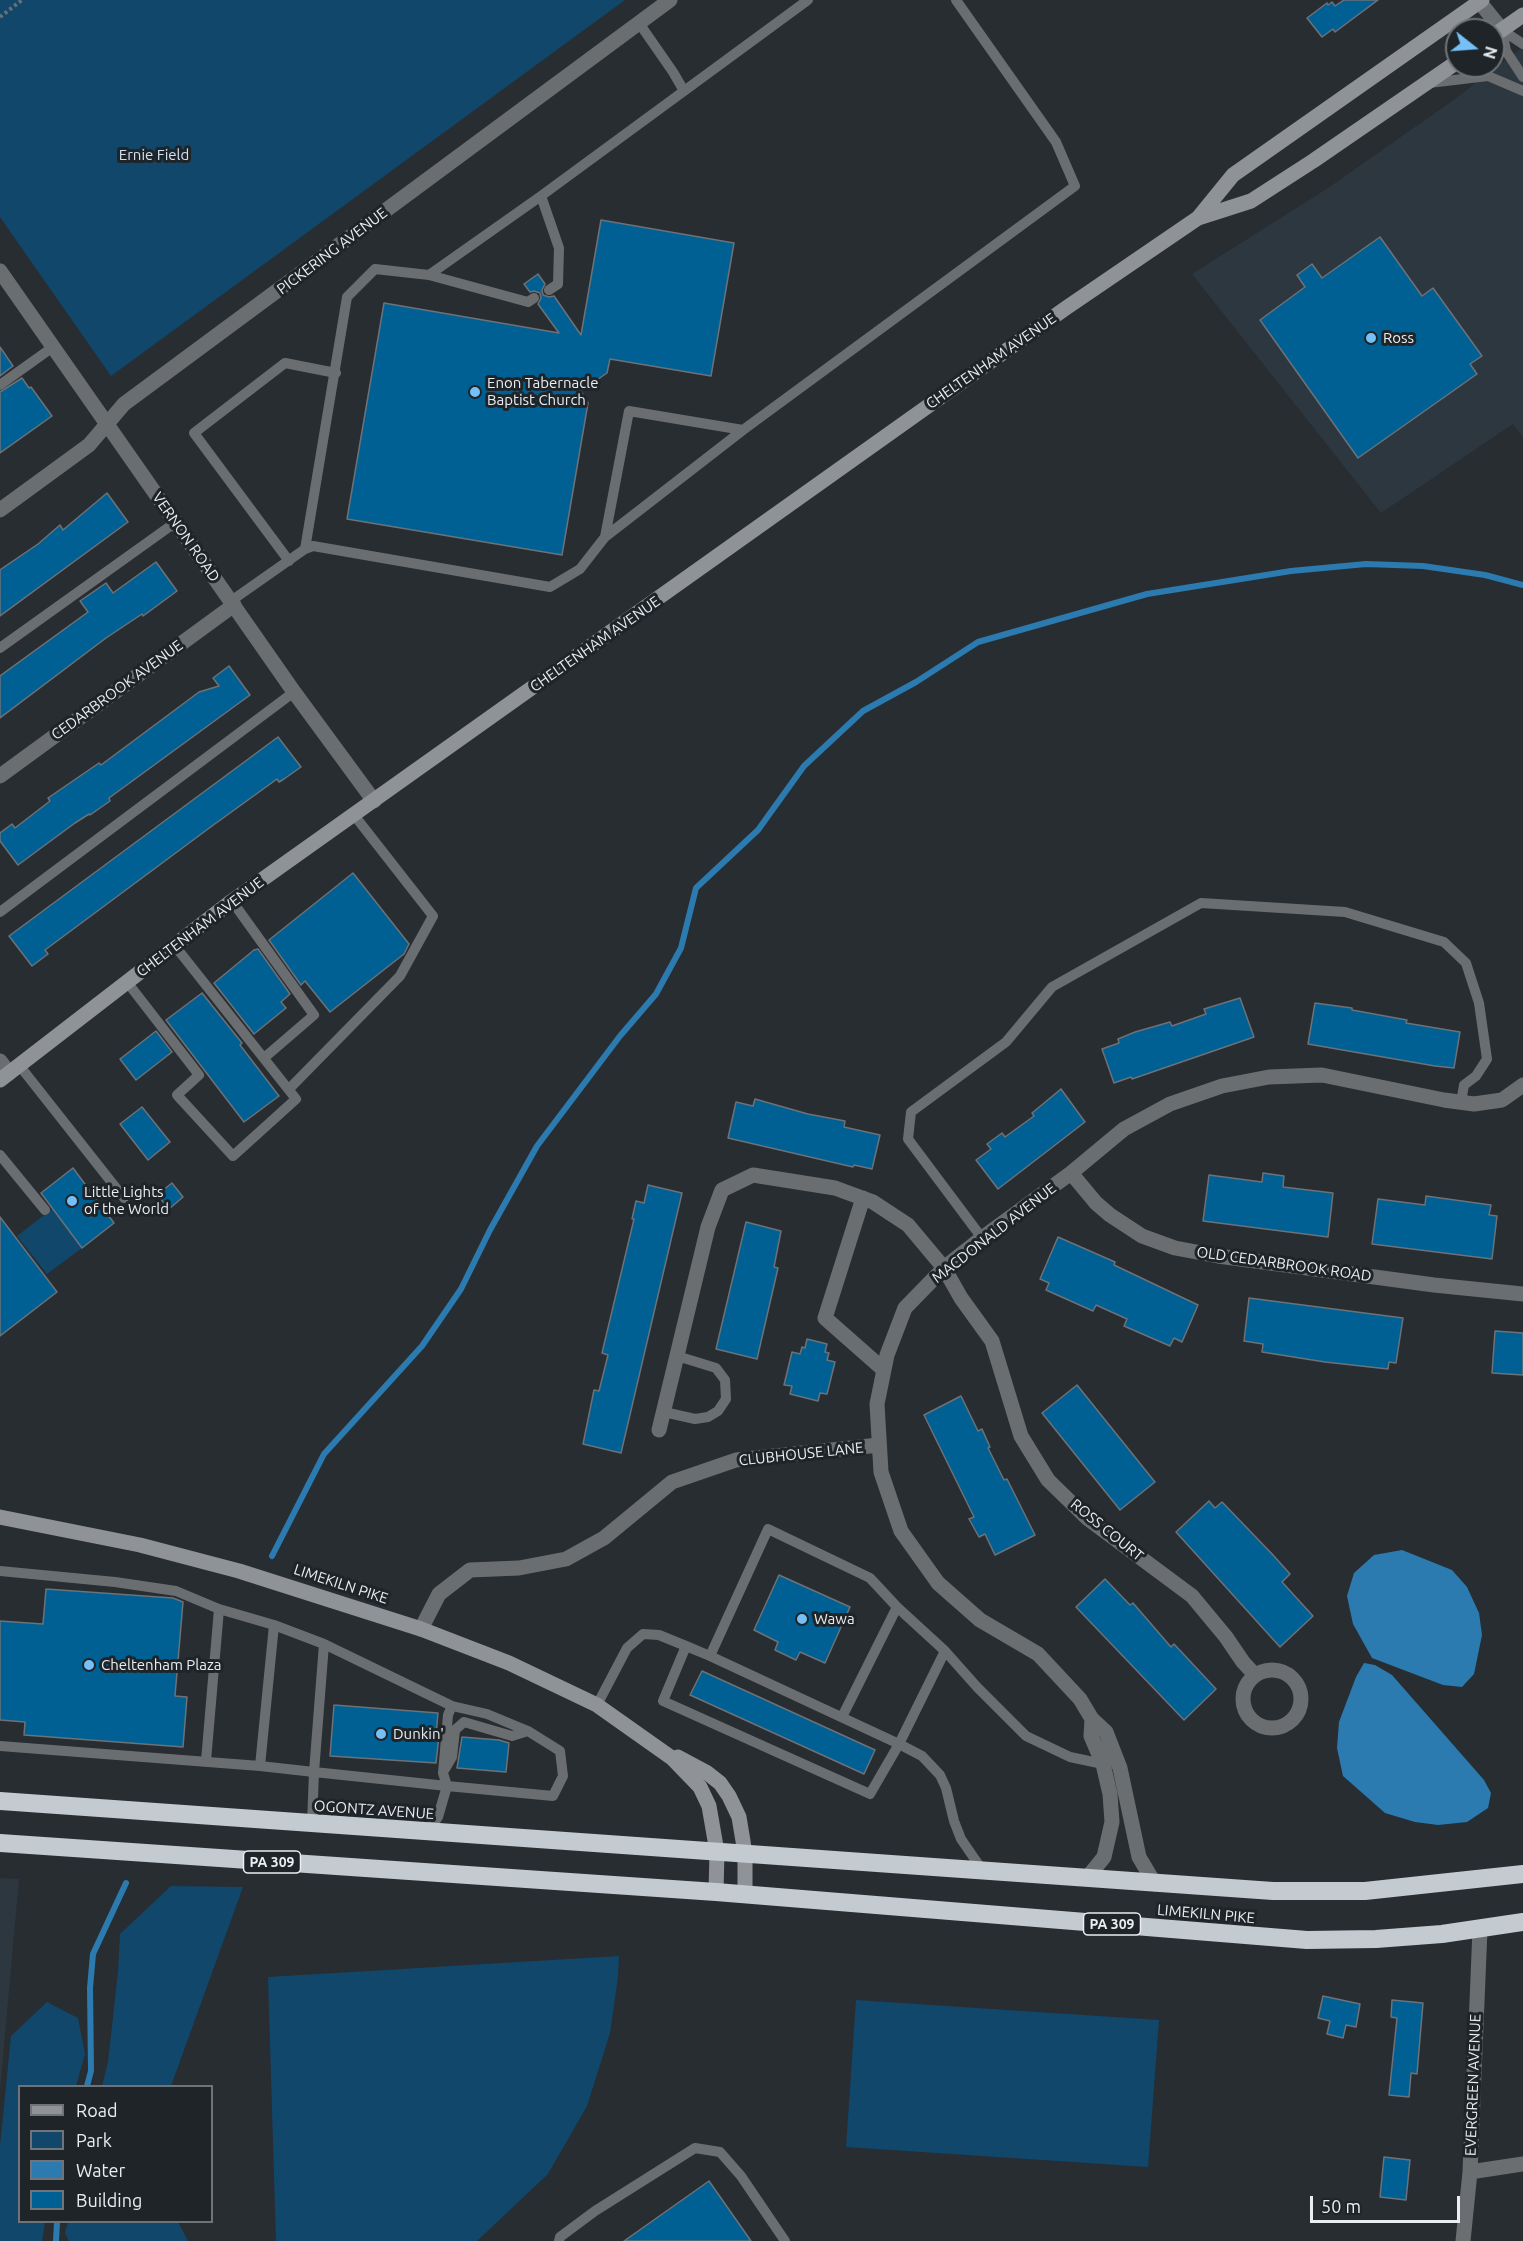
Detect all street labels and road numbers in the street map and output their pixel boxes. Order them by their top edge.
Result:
street label: PICKERING AVENUE [273,204,391,298]
street label: CHELTENHAM AVENUE [923,309,1059,413]
street label: VERNON ROAD [149,489,223,585]
street label: CHELTENHAM AVENUE [527,592,663,696]
street label: CEDARBROOK AVENUE [48,636,186,744]
street label: CHELTENHAM AVENUE [133,873,267,981]
street label: MACDONALD AVENUE [928,1179,1060,1287]
street label: OLD CEDARBROOK ROAD [1195,1243,1373,1285]
street label: CLUBHOUSE LANE [738,1438,864,1470]
street label: ROSS COURT [1067,1495,1147,1565]
street label: LIMEKILN PIKE [292,1560,390,1608]
street label: OGONTZ AVENUE [313,1797,435,1823]
road number: PA 309 [244,1851,300,1873]
street label: LIMEKILN PIKE [1156,1901,1256,1927]
road number: PA 309 [1084,1913,1140,1935]
street label: EVERGREEN AVENUE [1462,2014,1484,2156]

